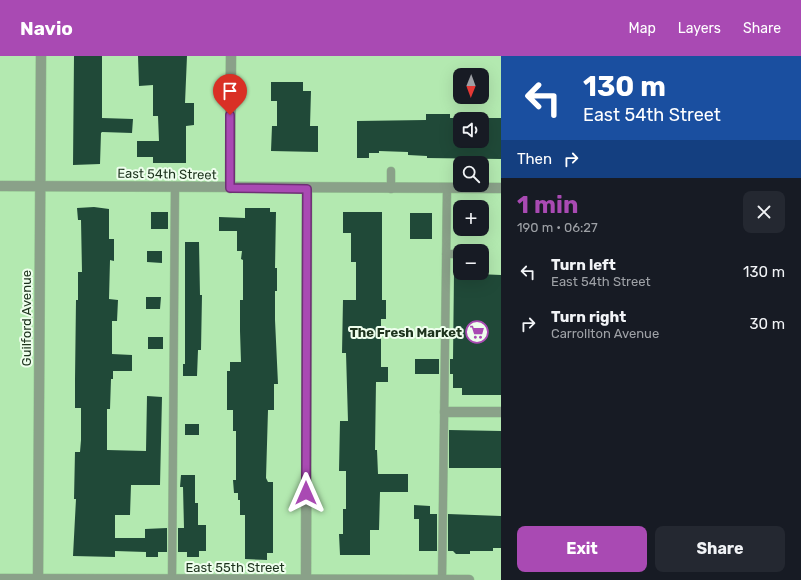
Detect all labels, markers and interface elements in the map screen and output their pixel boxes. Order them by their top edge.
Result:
text: Navio [20,17,73,40]
text: Map [629,20,656,37]
text: Layers [678,20,721,37]
text: Share [743,20,781,37]
north arrow [453,68,489,104]
map controls [453,68,489,280]
text: 130 m [583,70,666,103]
icon: left [517,72,569,124]
pin [213,74,247,115]
icon: arrive [219,80,241,102]
text: East 54th Street [583,104,721,126]
button: sound [453,112,489,148]
icon: right [560,148,582,170]
text: Then [517,150,552,168]
button: search [453,156,489,192]
street label: East 54th Street [117,166,217,182]
text: 1 min [517,191,578,219]
button: close [743,191,785,233]
button: + [453,200,489,236]
text: 190 m · 06:27 [517,220,598,235]
button: − [453,244,489,280]
text: Turn left [551,256,616,274]
icon: left [517,261,539,283]
text: 130 m [743,263,785,281]
street label: Guilford Avenue [19,270,34,366]
text: East 54th Street [551,274,651,289]
text: Turn right [551,308,626,326]
icon: right [517,313,539,335]
text: 30 m [749,315,785,333]
supermarket icon: The Fresh Market [464,319,490,345]
place label: The Fresh Market [350,325,462,340]
text: Carrollton Avenue [551,326,659,341]
position arrow [285,472,327,514]
button: Exit [517,526,647,572]
button: Share [655,526,785,572]
street label: East 55th Street [185,560,285,575]

